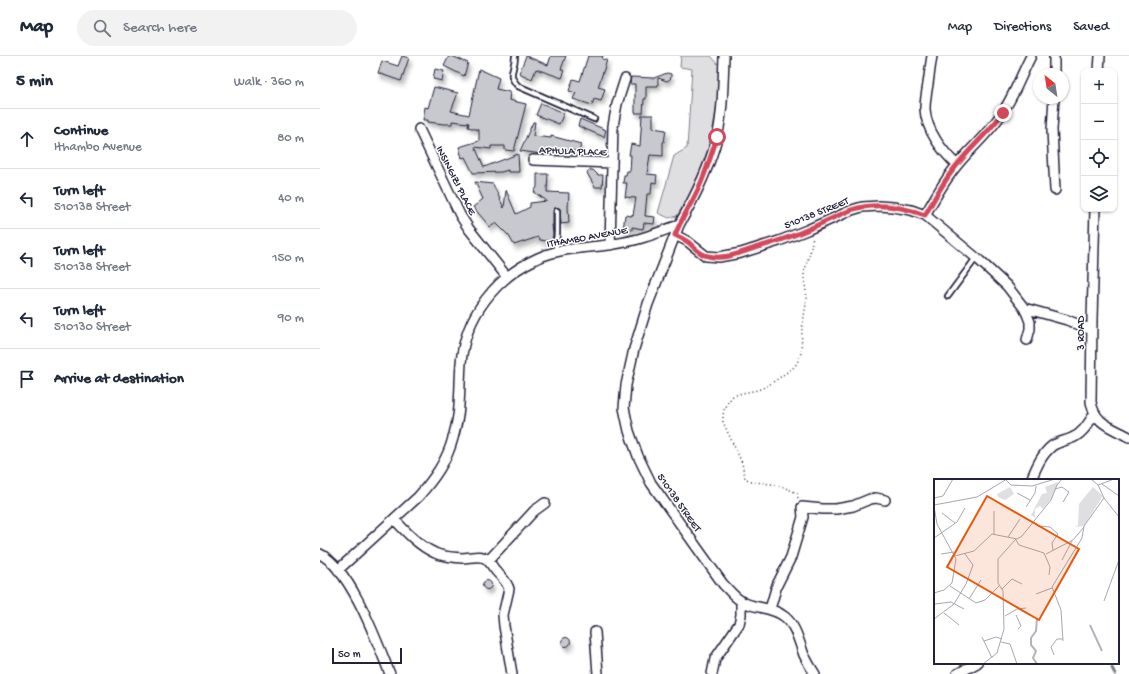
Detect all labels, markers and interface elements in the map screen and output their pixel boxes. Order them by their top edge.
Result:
search box [77,10,357,46]
text: Map [20,16,53,39]
icon: search [91,17,113,39]
text: Search here [123,19,197,37]
text: Map [948,19,972,36]
text: Directions [994,19,1051,36]
text: Saved [1073,19,1109,36]
north arrow [1033,68,1069,104]
map controls [1081,68,1117,212]
button: + [1081,68,1117,104]
text: 5 min [16,72,53,92]
text: Walk · 360 m [234,75,304,90]
route end [994,104,1012,122]
button: − [1081,104,1117,140]
text: Continue [54,122,108,140]
icon: ahead [16,128,38,150]
route start [708,128,726,146]
text: 80 m [277,131,304,146]
text: Ithambo Avenue [54,140,142,155]
button: locate [1081,140,1117,176]
street label: INSINGIZI PLACE [433,144,478,219]
street label: APHULA PLACE [539,145,608,159]
button: layers [1081,176,1117,212]
text: Turn left [54,182,105,200]
icon: left [16,188,38,210]
text: 40 m [278,191,304,206]
street label: 510138 STREET [783,195,851,232]
text: 510138 Street [54,200,130,215]
street label: ITHAMBO AVENUE [546,225,630,251]
text: Turn left [54,242,105,260]
icon: left [16,248,38,270]
text: 150 m [272,251,304,266]
text: 510138 Street [54,260,130,275]
text: Turn left [54,302,105,320]
icon: left [16,308,38,330]
text: 90 m [278,311,304,326]
street label: 3 ROAD [1076,315,1088,351]
text: 510130 Street [54,320,131,335]
icon: arrive [16,368,38,390]
text: Arrive at destination [54,370,184,388]
street label: 510138 STREET [654,472,703,535]
inset map [934,479,1119,664]
scale bar [332,646,402,665]
text: 50 m [338,649,360,661]

